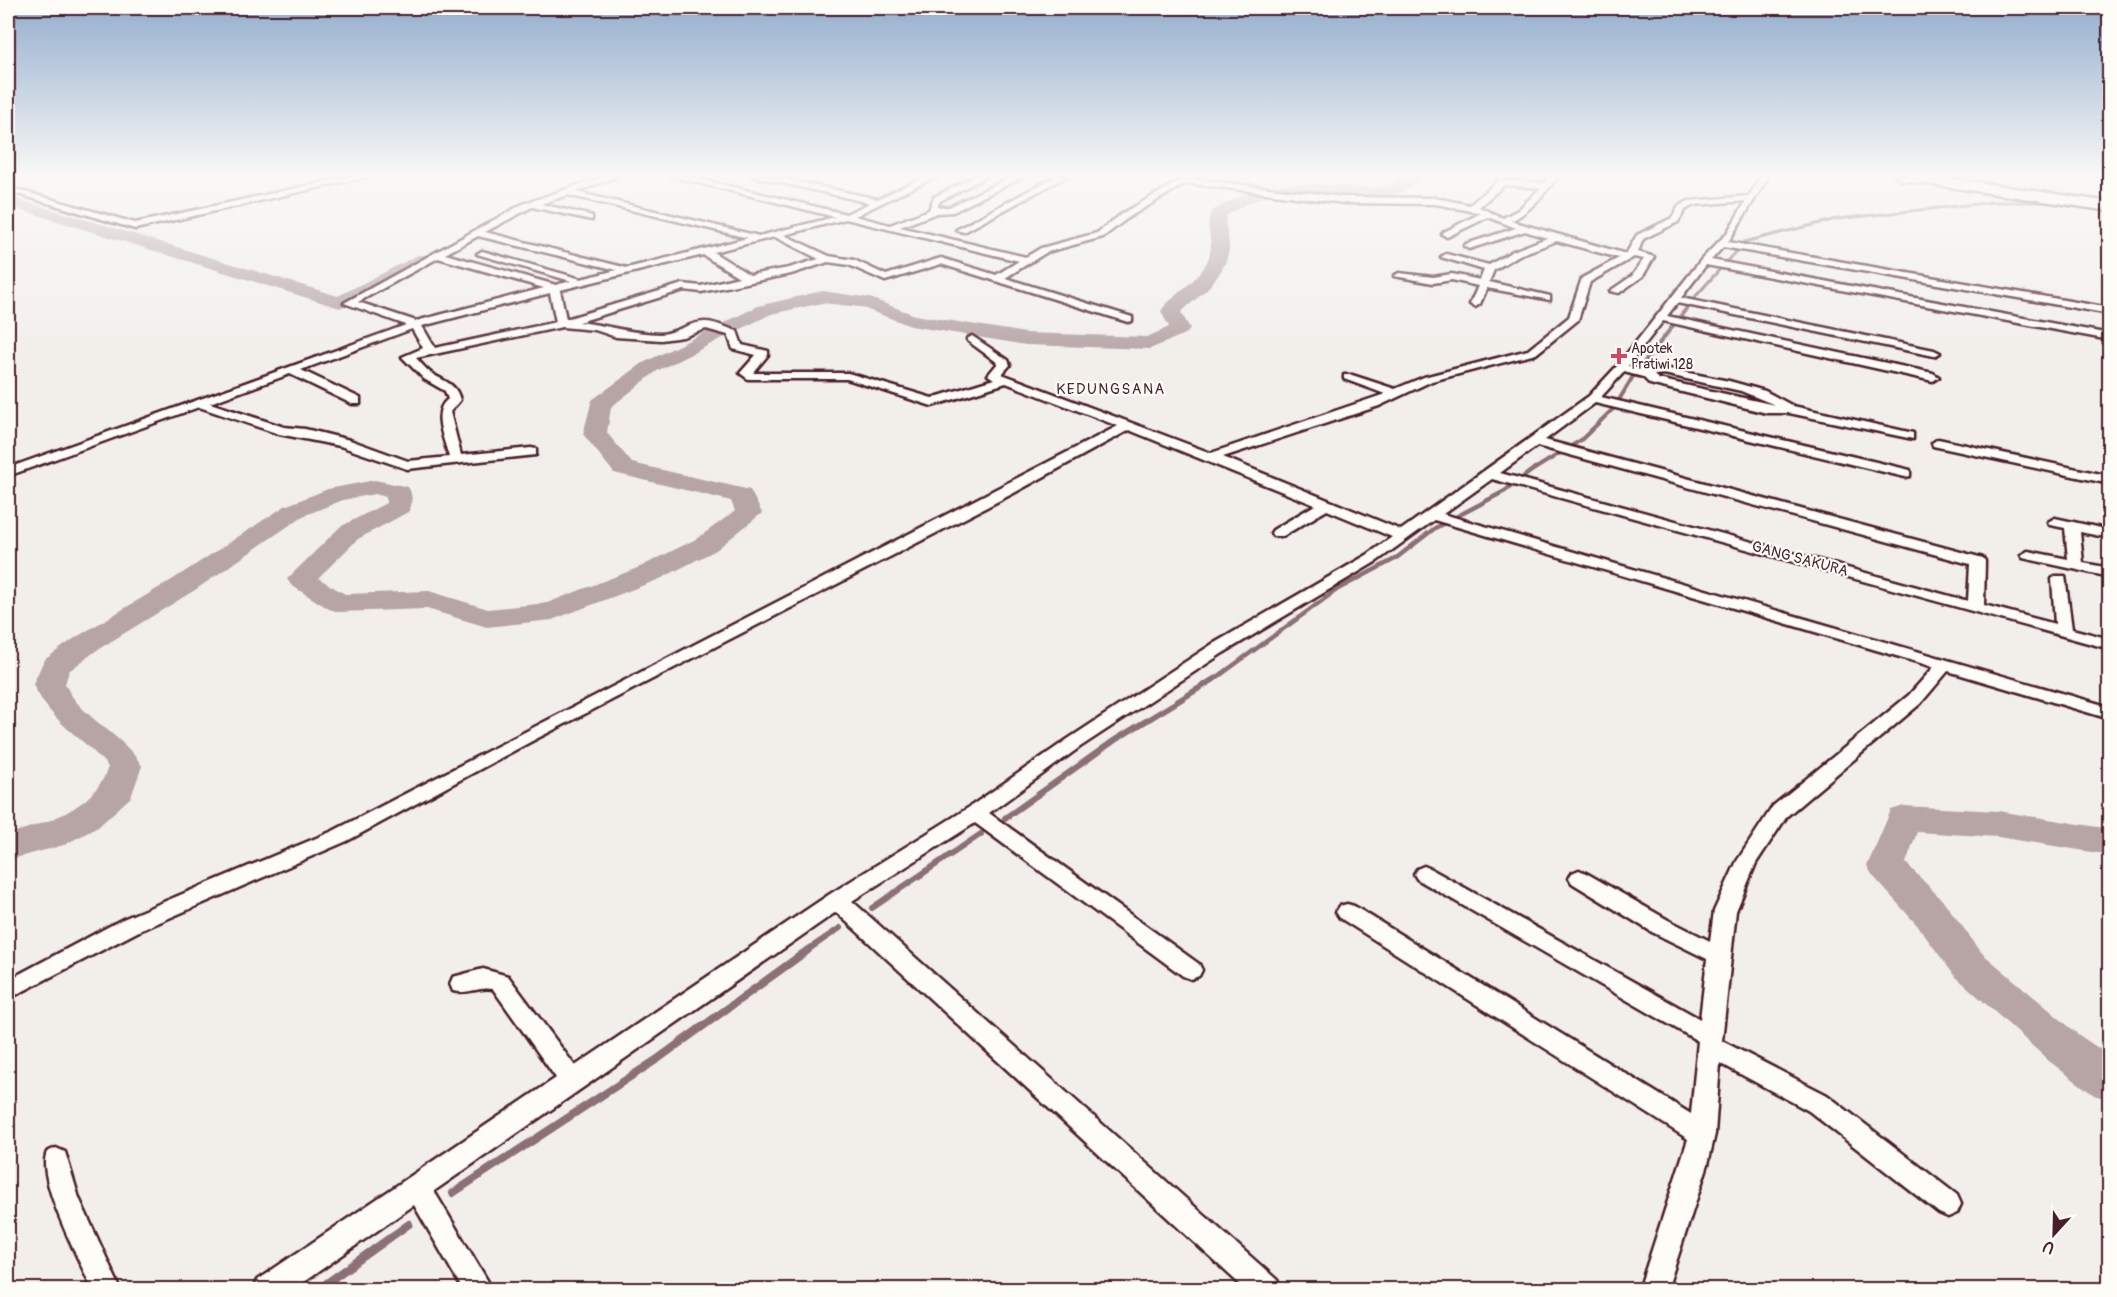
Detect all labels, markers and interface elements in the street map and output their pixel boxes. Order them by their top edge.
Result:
place label: Apotek Pratiwi 128 [1631,340,1693,373]
marker: Apotek Pratiwi 128 [1612,349,1626,363]
district label: KEDUNGSANA [1056,380,1166,399]
street label: GANG SAKURA [1750,537,1850,581]
north arrow [2024,1204,2084,1264]
text: U [2040,1236,2057,1258]

